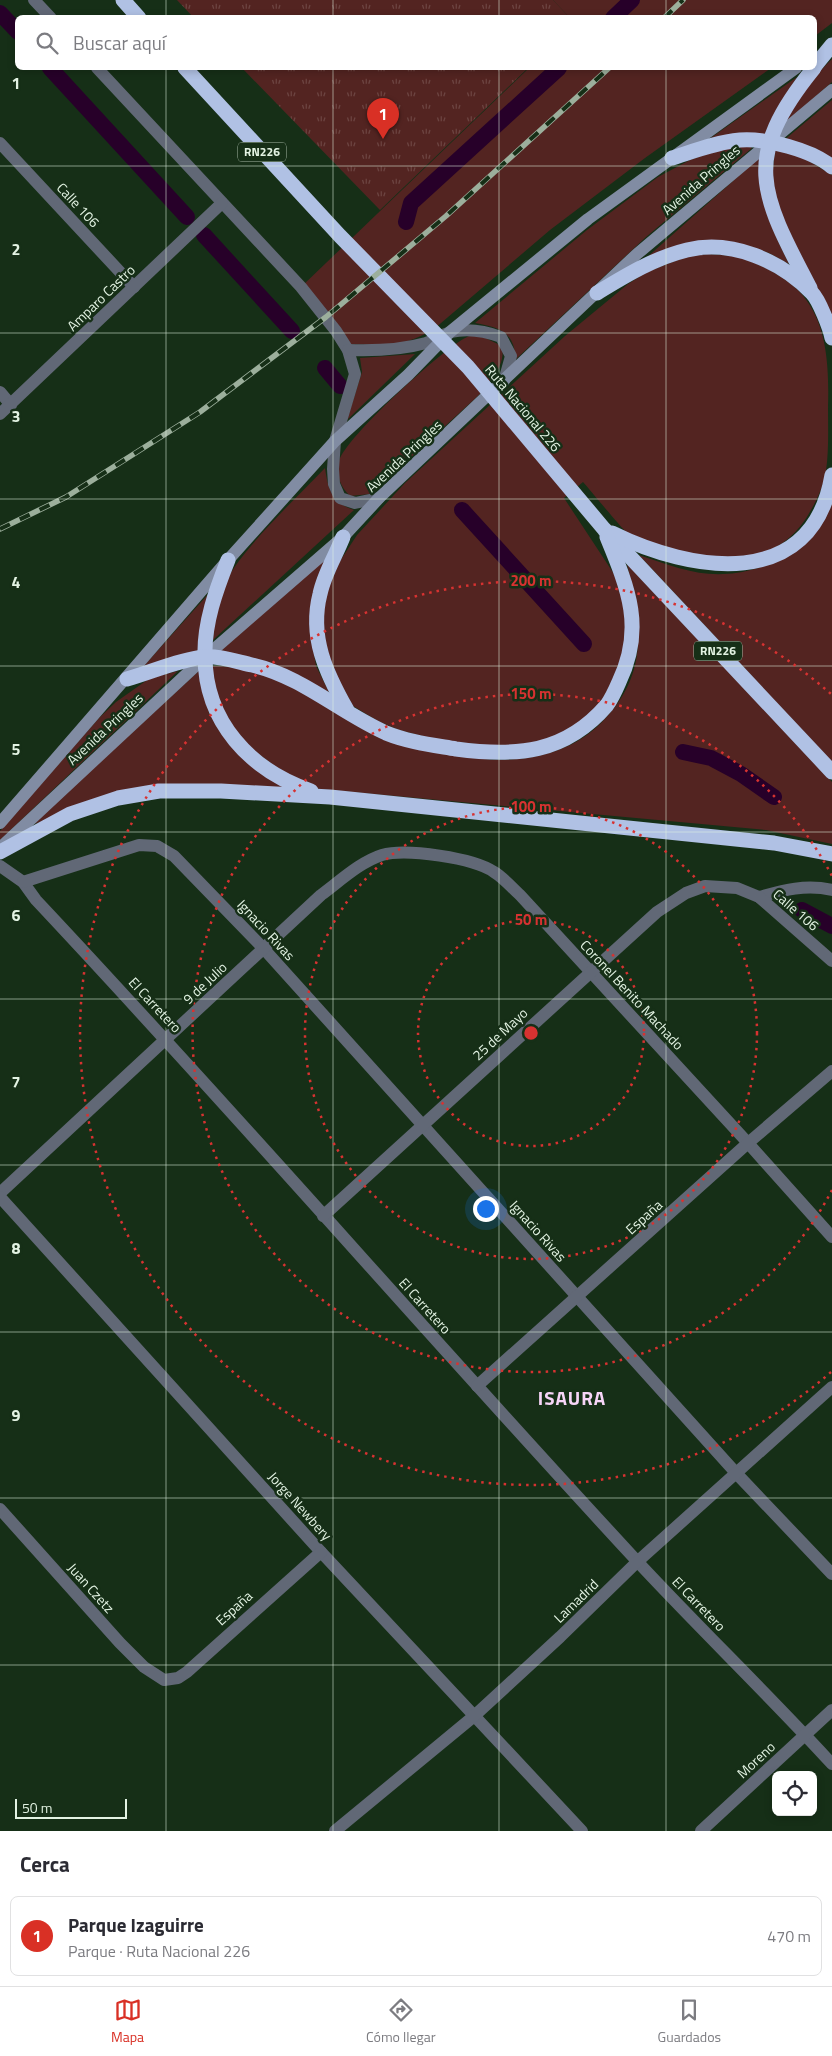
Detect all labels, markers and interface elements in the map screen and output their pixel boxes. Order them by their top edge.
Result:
search box [15,15,817,70]
text: Buscar aquí [73,28,166,57]
icon: search [33,29,61,57]
text: 1 [12,71,20,95]
pin: 1 [367,98,399,139]
street label: Avenida Pringles [657,140,744,220]
road number: RN226 [238,142,286,162]
street label: Calle 106 [52,177,105,232]
text: 2 [12,237,20,261]
street label: Amparo Castro [62,260,140,336]
street label: Ruta Nacional 226 [480,359,566,456]
text: 3 [12,404,20,428]
street label: Avenida Pringles [361,415,447,497]
text: 200 m [510,569,552,592]
text: 4 [12,570,21,594]
road number: RN226 [694,641,742,660]
text: 150 m [510,682,552,705]
street label: Avenida Pringles [62,688,148,770]
text: 5 [12,737,21,761]
text: 100 m [510,795,552,818]
street label: Calle 106 [769,884,824,936]
street label: Ignacio Rivas [233,895,300,965]
text: 6 [12,903,21,927]
text: 50 m [515,908,547,931]
street label: Coronel Benito Machado [576,935,689,1054]
street label: 9 de Julio [178,957,231,1009]
street label: El Carretero [124,972,187,1037]
street label: 25 de Mayo [467,1002,532,1065]
centre of rings [522,1024,540,1042]
text: 7 [12,1070,20,1094]
street label: España [621,1194,667,1239]
street label: Ignacio Rivas [505,1195,572,1266]
your location [473,1196,499,1222]
text: 8 [12,1236,21,1260]
street label: El Carretero [394,1273,456,1338]
district label: ISAURA [538,1383,606,1412]
text: 9 [12,1403,21,1427]
street label: Jorge Newbery [264,1466,337,1545]
street label: Juan Czetz [63,1558,120,1617]
street label: El Carretero [668,1571,731,1636]
street label: Lamadrid [549,1574,603,1627]
street label: España [211,1585,257,1630]
street label: Moreno [732,1736,780,1783]
map controls [772,1771,817,1816]
button: locate [772,1771,817,1816]
scale bar [15,1796,128,1819]
text: 50 m [22,1797,52,1818]
text: Cerca [20,1848,70,1880]
text: Parque Izaguirre [68,1910,204,1939]
text: 1 [33,1924,41,1948]
text: 470 m [767,1924,811,1948]
text: Parque · Ruta Nacional 226 [68,1939,250,1963]
tab: Mapa [111,1996,144,2047]
tab: Cómo llegar [366,1996,436,2047]
tab: Guardados [658,1996,721,2047]

